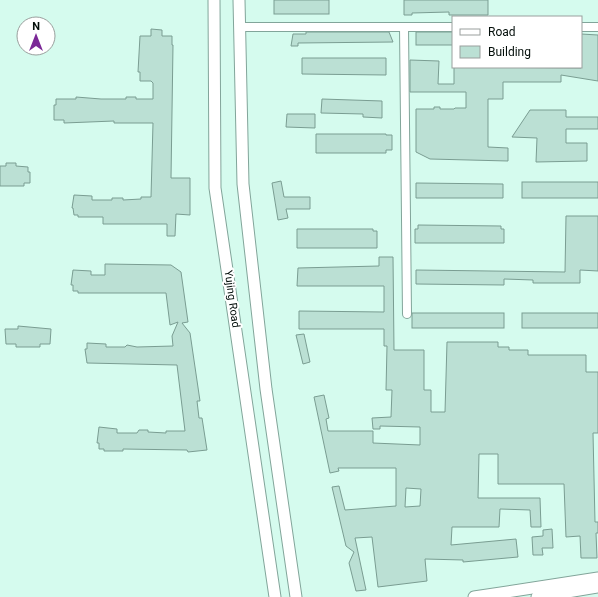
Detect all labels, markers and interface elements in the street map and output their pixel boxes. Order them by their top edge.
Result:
north arrow [16,16,56,56]
legend [452,16,582,68]
text: N [32,20,40,33]
text: Road [488,25,516,39]
text: Building [488,45,531,59]
street label: Yujing Road [222,269,242,329]

